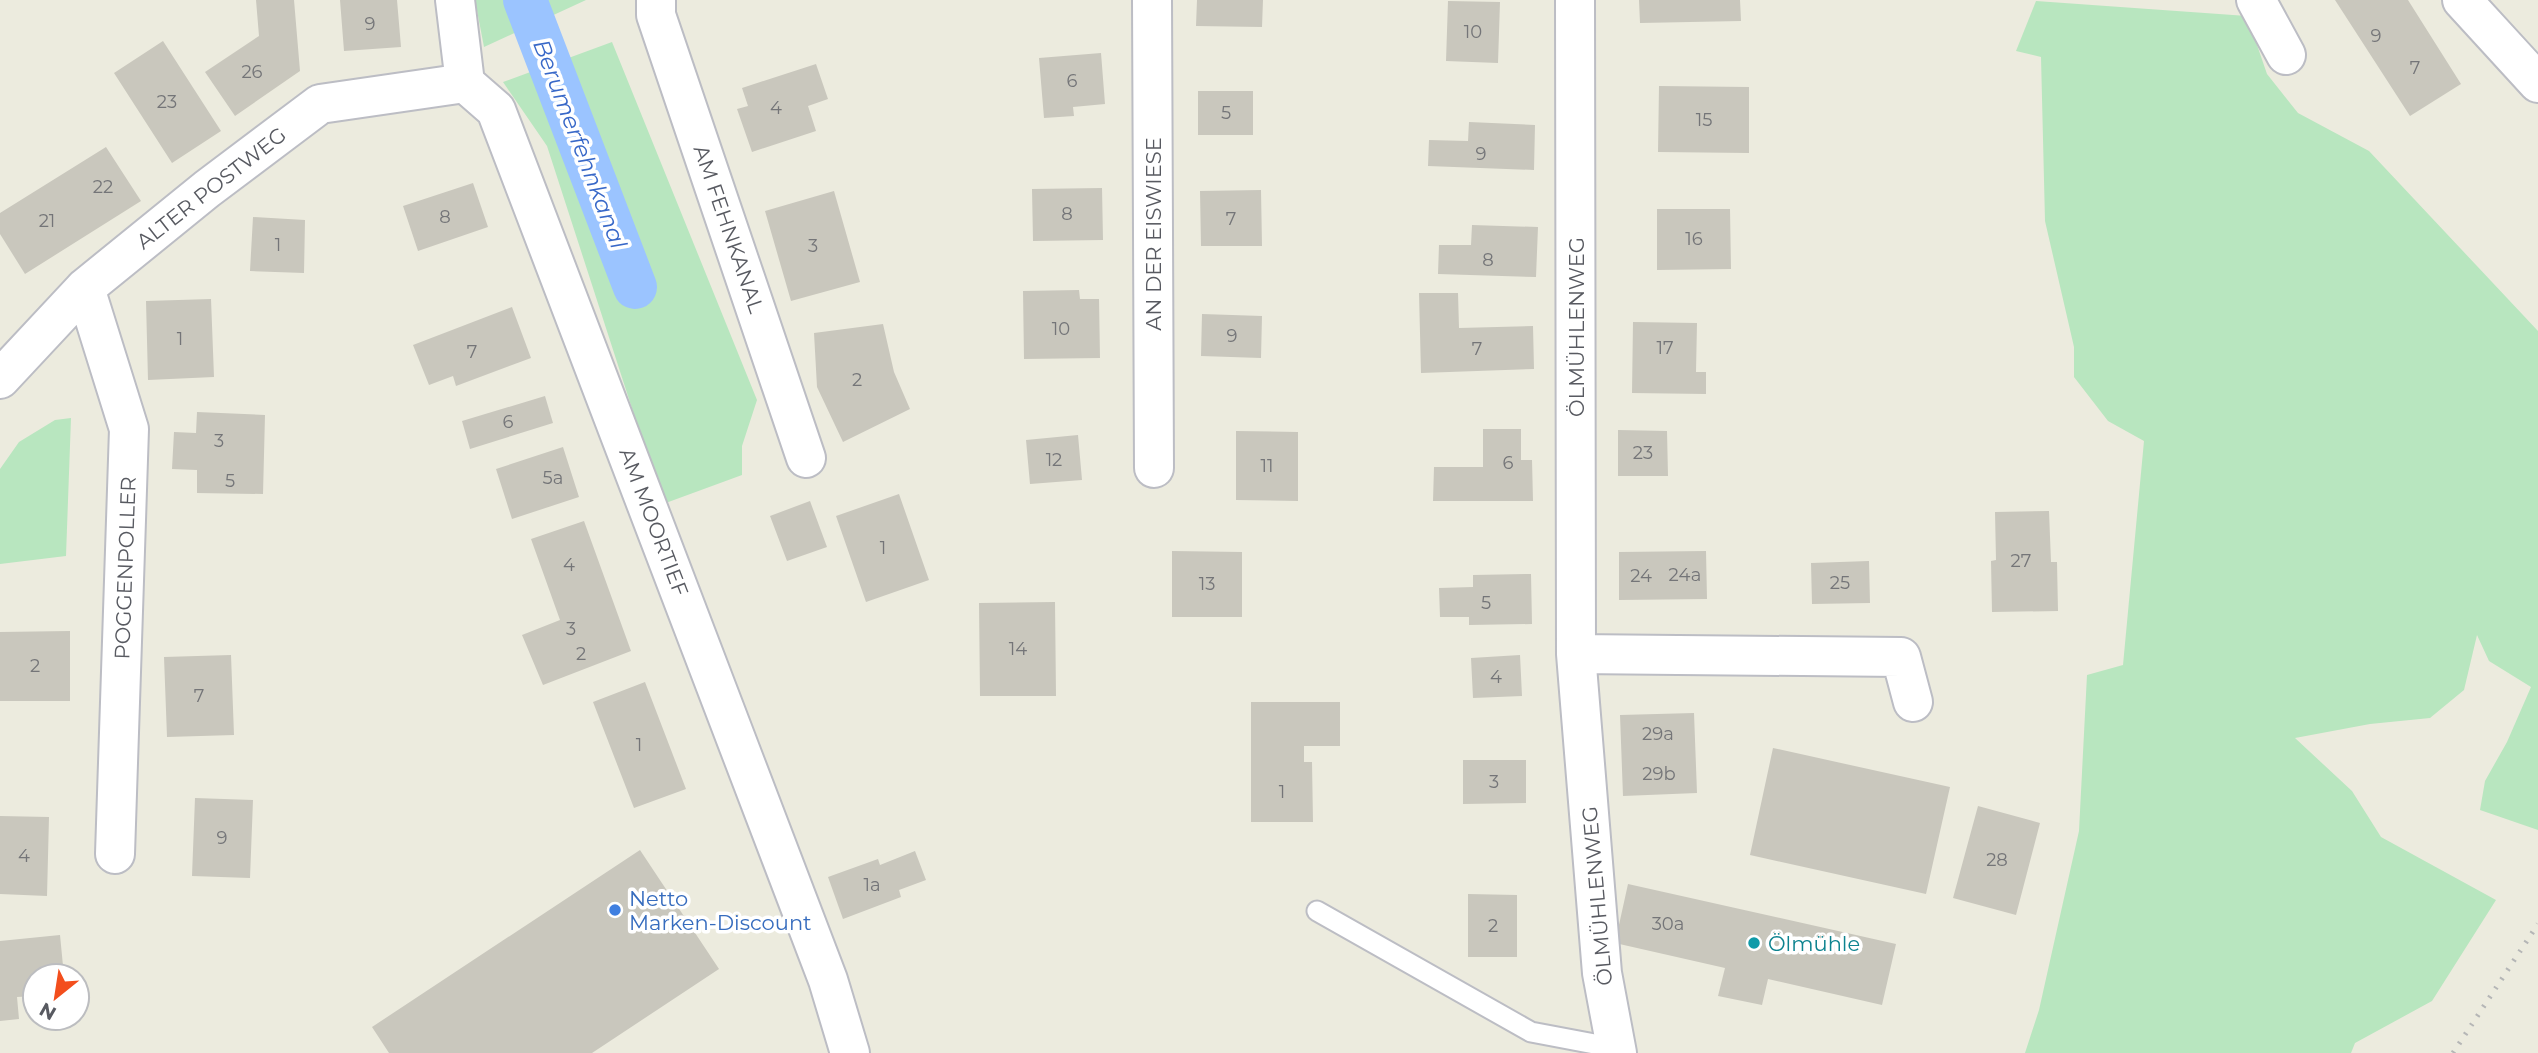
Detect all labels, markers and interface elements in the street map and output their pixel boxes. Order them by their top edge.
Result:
house number: 9 [365,13,376,35]
house number: 10 [1464,21,1482,43]
house number: 9 [2371,25,2382,47]
water label: Berumerfehnkanal [527,35,633,253]
house number: 7 [2410,57,2420,79]
house number: 26 [241,61,263,83]
house number: 6 [1067,70,1078,92]
house number: 23 [157,91,177,113]
house number: 4 [770,97,782,119]
house number: 5 [1221,102,1231,124]
house number: 15 [1696,109,1712,131]
street label: ALTER POSTWEG [131,122,291,254]
street label: AN DER EISWIESE [1141,137,1166,331]
street label: AM FEHNKANAL [689,142,770,317]
house number: 9 [1476,143,1487,165]
house number: 22 [93,176,113,198]
house number: 8 [1061,203,1073,225]
house number: 8 [439,206,451,228]
house number: 7 [1226,208,1236,230]
house number: 21 [39,210,55,232]
house number: 16 [1685,228,1703,250]
house number: 1 [275,234,281,256]
house number: 3 [808,235,818,257]
street label: ÖLMÜHLENWEG [1564,237,1589,417]
house number: 8 [1482,249,1494,271]
house number: 10 [1052,318,1070,340]
house number: 9 [1227,325,1238,347]
house number: 1 [177,328,183,350]
house number: 17 [1656,337,1674,359]
house number: 7 [1472,338,1482,360]
house number: 7 [467,341,477,363]
house number: 2 [852,369,862,391]
house number: 6 [503,411,514,433]
house number: 3 [214,430,224,452]
house number: 23 [1633,442,1653,464]
street label: AM MOORTIEF [614,444,694,600]
house number: 12 [1046,449,1062,471]
house number: 6 [1503,452,1514,474]
house number: 11 [1261,455,1274,477]
house number: 5a [543,467,563,489]
house number: 5 [225,470,235,492]
street label: POGGENPOLLER [109,476,141,660]
house number: 1 [880,537,886,559]
house number: 27 [2011,550,2031,572]
house number: 4 [563,554,575,576]
house number: 24a [1669,564,1701,586]
house number: 24 [1630,565,1652,587]
house number: 25 [1830,572,1850,594]
house number: 13 [1199,573,1215,595]
house number: 5 [1481,592,1491,614]
house number: 3 [566,618,576,640]
house number: 14 [1009,638,1027,660]
house number: 2 [576,643,586,665]
house number: 2 [30,655,40,677]
house number: 4 [1490,666,1502,688]
house number: 7 [194,685,204,707]
house number: 29a [1642,723,1674,745]
house number: 1 [636,734,642,756]
house number: 29b [1642,763,1676,785]
house number: 3 [1489,771,1499,793]
house number: 1 [1279,781,1285,803]
street label: ÖLMÜHLENWEG [1577,805,1617,987]
house number: 9 [217,827,228,849]
house number: 4 [18,845,30,867]
house number: 28 [1986,849,2008,871]
house number: 1a [863,874,881,896]
place label: Netto Marken-Discount [629,886,812,935]
marker: Netto Marken-Discount [607,902,623,918]
house number: 30a [1652,913,1684,935]
house number: 2 [1488,915,1498,937]
place label: Ölmühle [1768,931,1860,956]
marker: Ölmühle [1746,935,1762,951]
north arrow [21,962,91,1032]
text: N [35,997,60,1025]

